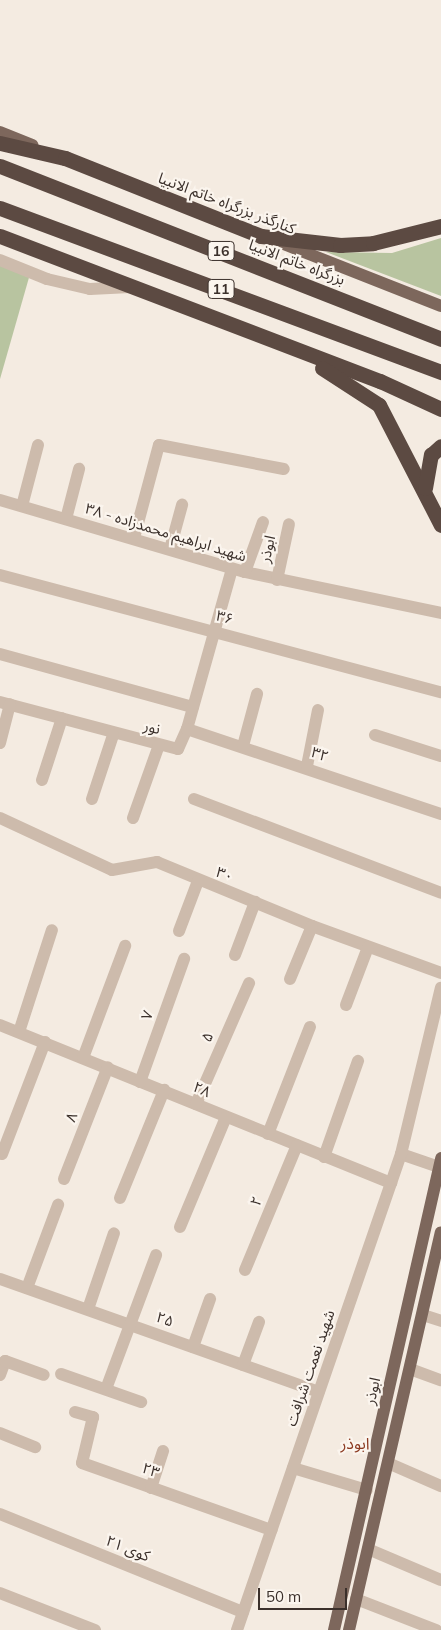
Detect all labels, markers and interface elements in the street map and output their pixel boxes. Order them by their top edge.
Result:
street label: کنارگذر بزرگراه خاتم الانبیا [156,168,298,238]
street label: بزرگراه خاتم الانبیا [246,235,348,289]
road number: 16 [207,240,235,262]
road number: 11 [207,278,235,300]
street label: شهید ابراهیم محمدزاده - ۳۸ [83,499,249,565]
street label: ابوذر [255,534,279,564]
street label: ۳۶ [214,606,236,628]
street label: نور [142,716,162,738]
street label: ۳۲ [309,743,331,765]
street label: ۳۰ [214,863,236,885]
street label: ۷ [137,1008,157,1022]
street label: ۵ [197,1030,217,1044]
street label: ۲۸ [191,1077,213,1101]
street label: ۸ [61,1110,81,1124]
street label: ۲ [246,1194,266,1208]
street label: ۲۵ [154,1308,176,1330]
street label: شهید نعمت شرافت [282,1308,338,1428]
street label: ابوذر [360,1376,384,1406]
district label: ابوذر [340,1433,370,1453]
street label: ۲۳ [140,1459,162,1481]
street label: کوی ۲۱ [103,1531,153,1565]
scale bar [261,1578,350,1610]
text: 50 m [266,1587,301,1606]

